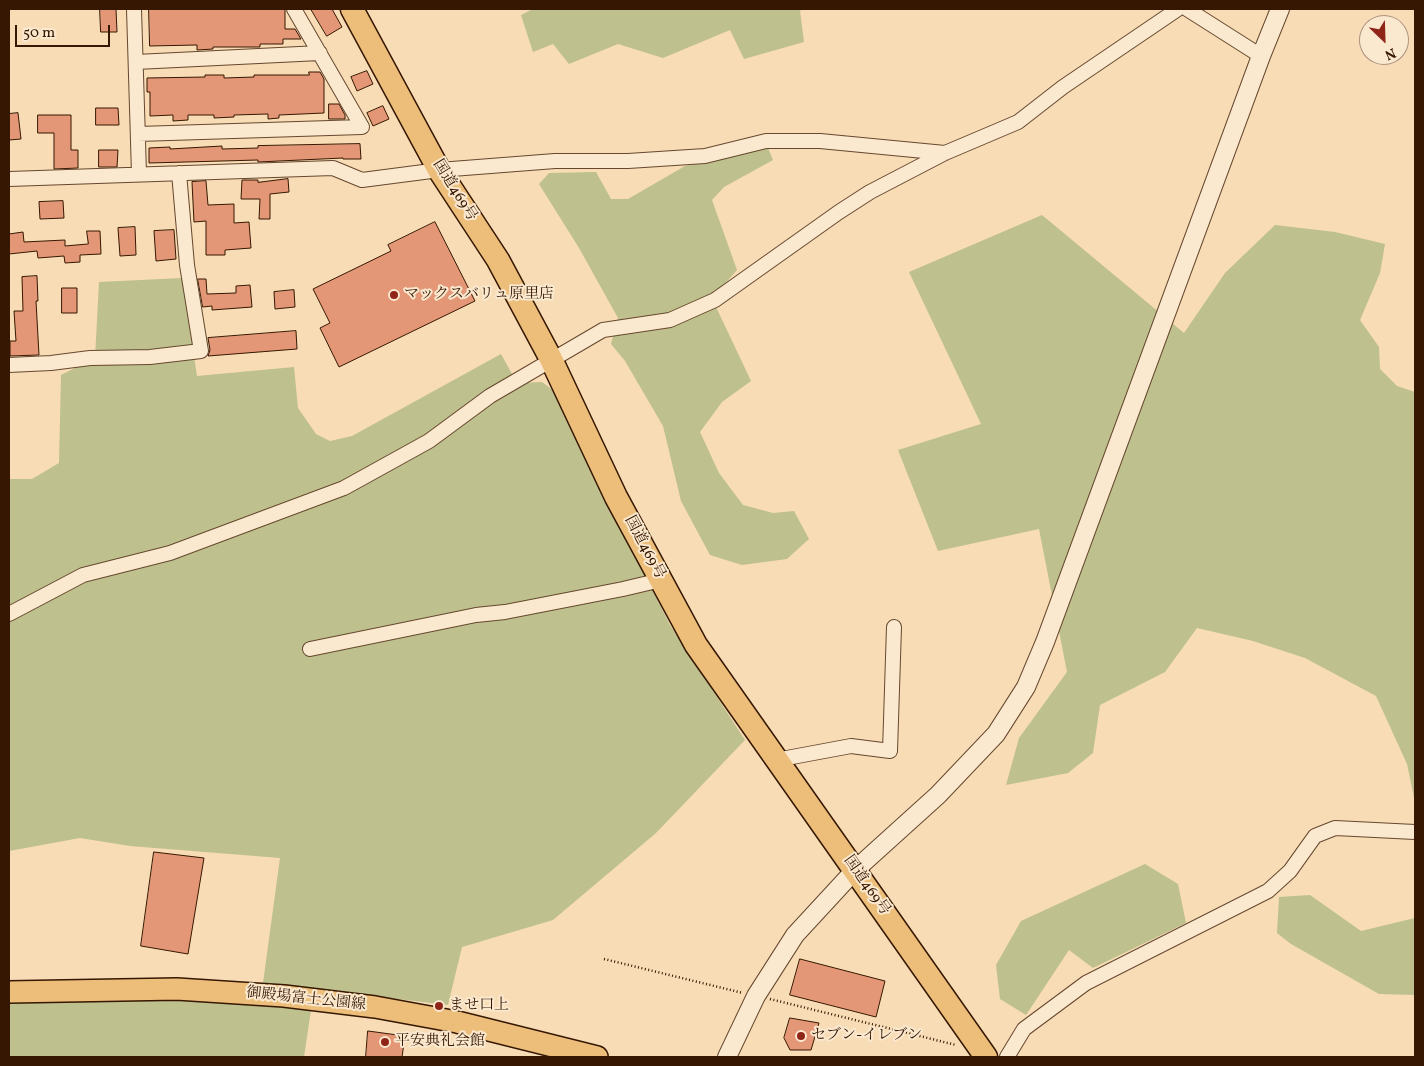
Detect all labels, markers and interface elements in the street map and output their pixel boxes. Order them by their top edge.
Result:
scale bar [18,15,112,47]
north arrow [1359,15,1409,65]
text: 50 m [23,23,55,44]
text: N [1381,42,1398,64]
street label: 国道469号 [428,157,480,225]
place label: マックスバリュ原里店 [404,286,554,304]
marker: マックスバリュ原里店 [388,289,400,301]
street label: 国道469号 [620,513,668,583]
street label: 国道469号 [839,853,893,919]
street label: 御殿場富士公園線 [245,985,367,1015]
place label: ませ口上 [449,997,509,1015]
marker: ませ口上 [433,1000,445,1012]
place label: セブン-イレブン [811,1027,922,1045]
marker: セブン-イレブン [795,1030,807,1042]
place label: 平安典礼会館 [395,1033,485,1051]
marker: 平安典礼会館 [379,1036,391,1048]

